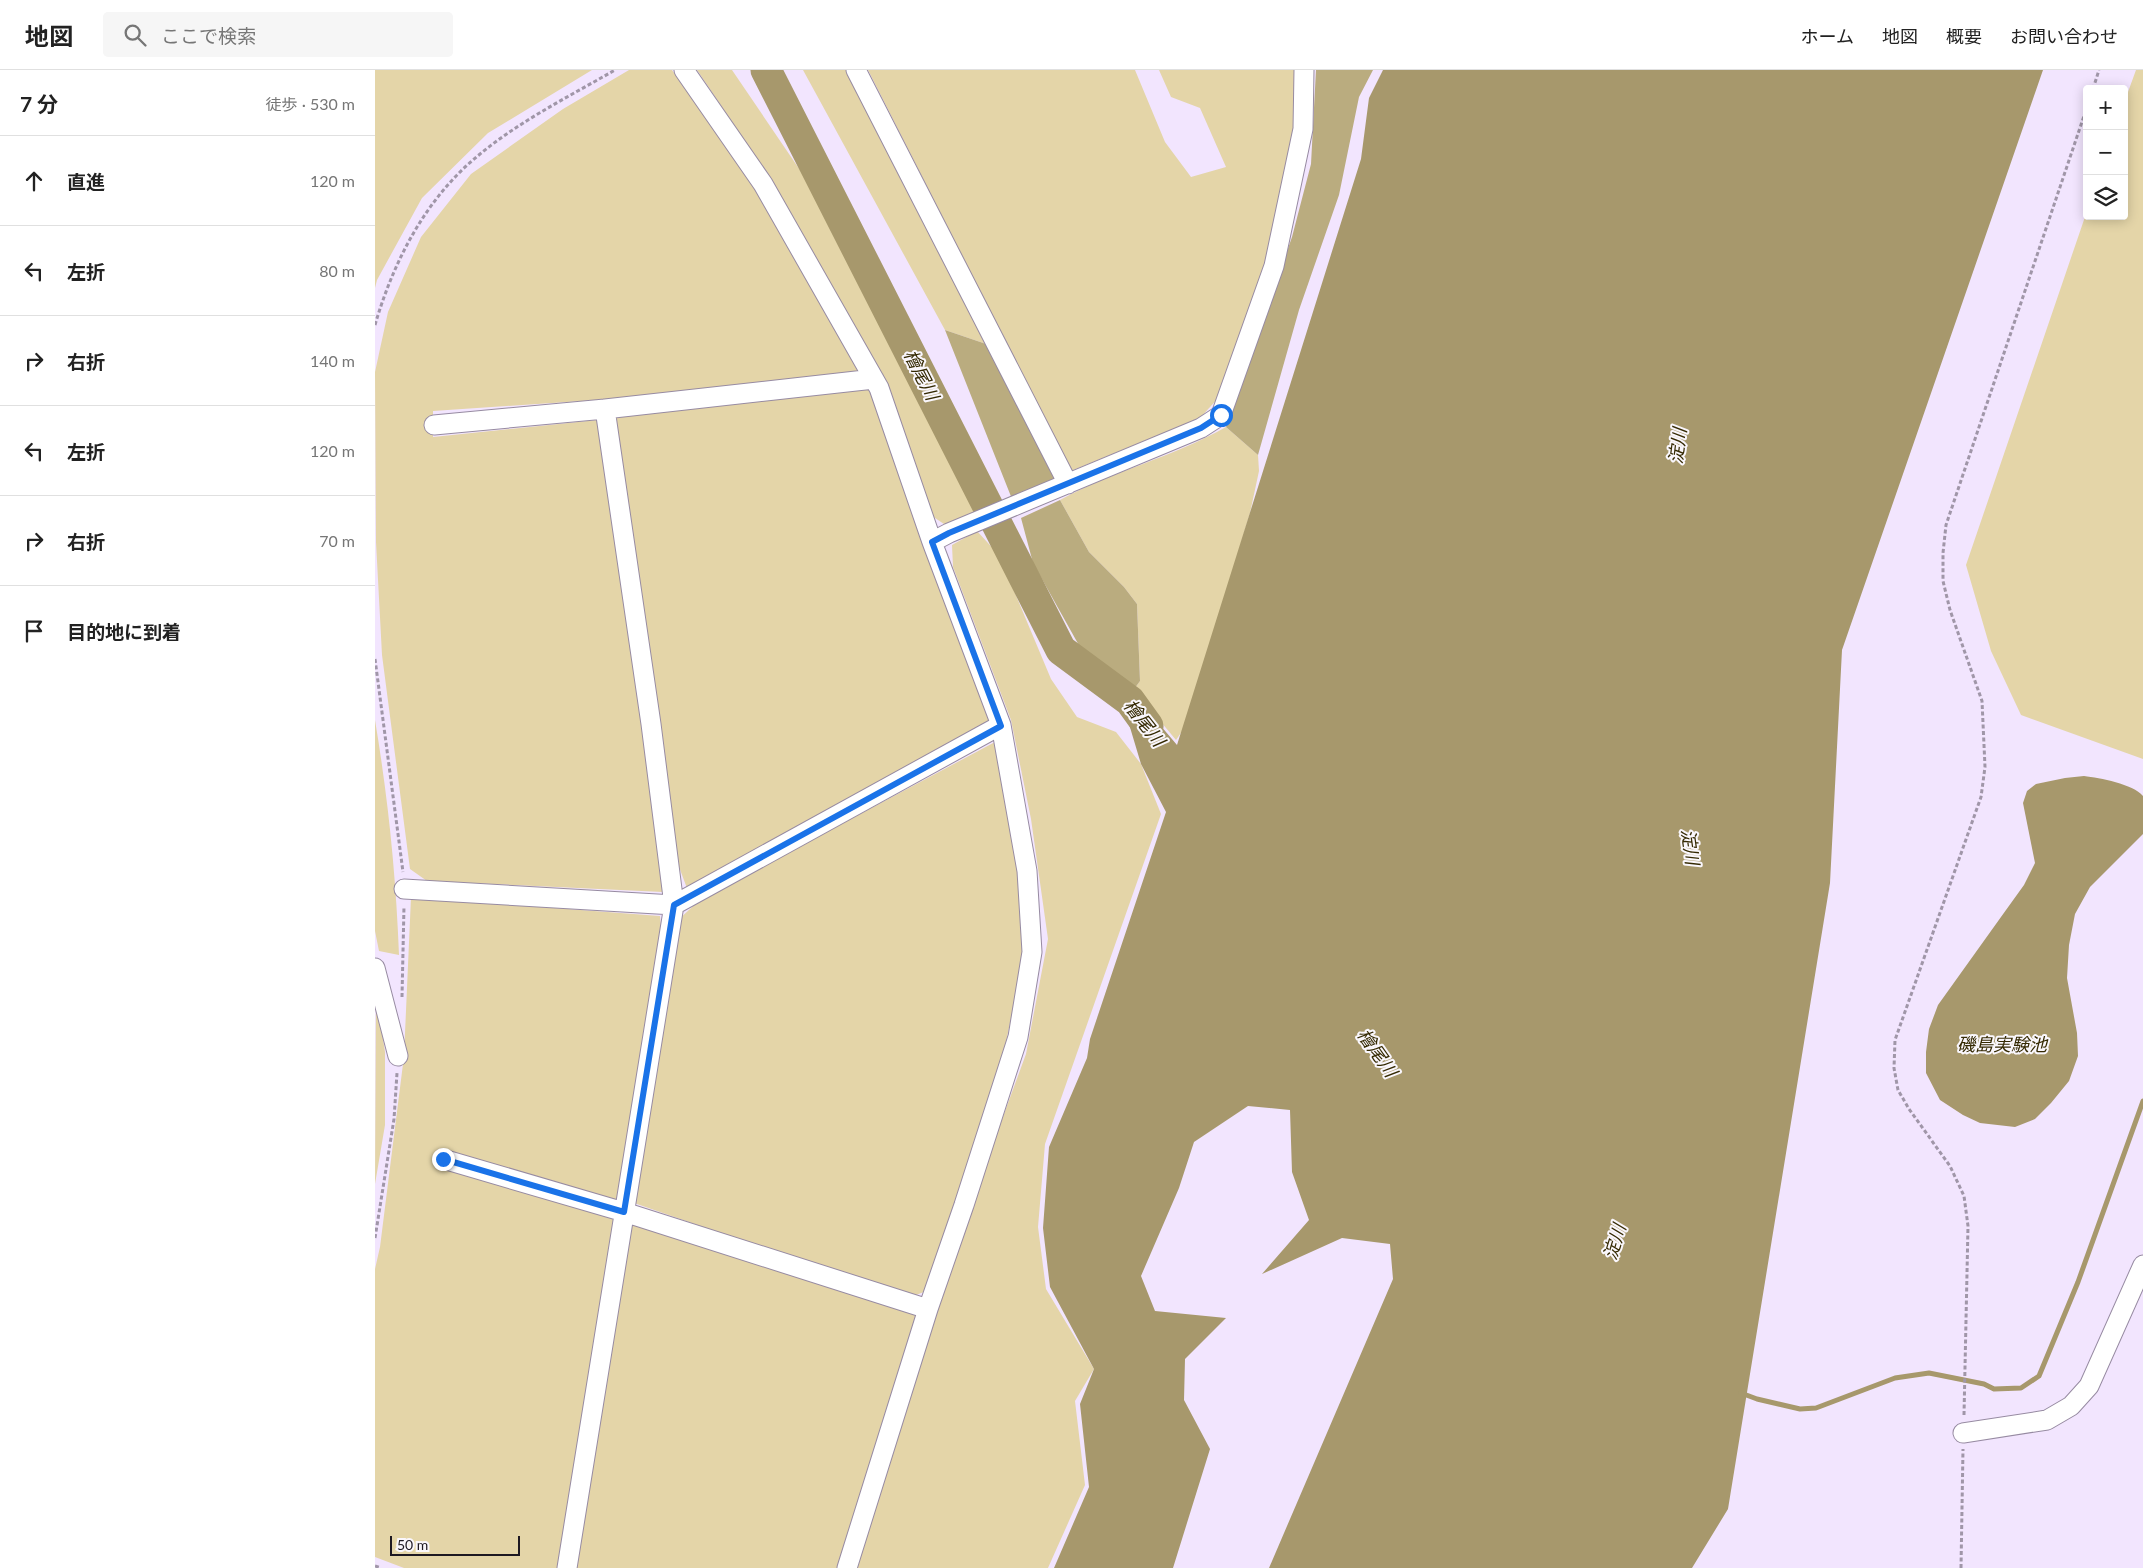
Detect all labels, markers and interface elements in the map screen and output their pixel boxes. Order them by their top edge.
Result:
search box [103,12,453,57]
text: 地図 [25,21,73,50]
icon: search [121,21,149,49]
text: ここで検索 [161,24,256,47]
text: ホーム [1801,25,1854,47]
text: 地図 [1882,25,1918,47]
text: 概要 [1946,25,1982,47]
text: お問い合わせ [2010,25,2118,47]
map controls [2083,85,2128,220]
button: + [2083,85,2128,130]
text: 7 分 [20,91,58,116]
text: 徒歩 · 530 m [266,94,355,113]
button: − [2083,130,2128,175]
icon: ahead [20,167,48,195]
text: 直進 [67,170,105,193]
text: 120 m [310,171,355,190]
button: layers [2083,175,2128,220]
icon: left [20,257,48,285]
text: 左折 [67,260,105,283]
text: 80 m [319,261,355,280]
water label: 檜尾川 [900,345,945,405]
icon: right [20,347,48,375]
text: 右折 [67,350,105,373]
text: 140 m [310,351,355,370]
route start [1210,404,1233,427]
water label: 淀川 [1664,425,1690,465]
icon: left [20,437,48,465]
text: 左折 [67,440,105,463]
text: 120 m [310,441,355,460]
icon: right [20,527,48,555]
text: 右折 [67,530,105,553]
text: 70 m [319,531,355,550]
icon: arrive [20,617,48,645]
text: 目的地に到着 [67,620,181,643]
water label: 檜尾川 [1119,694,1171,752]
water label: 淀川 [1678,828,1705,868]
water label: 檜尾川 [1353,1024,1403,1082]
water label: 磯島実験池 [1957,1033,2049,1055]
route end [432,1148,455,1171]
water label: 淀川 [1598,1219,1630,1262]
scale bar [390,1533,520,1556]
text: 50 m [397,1536,428,1553]

